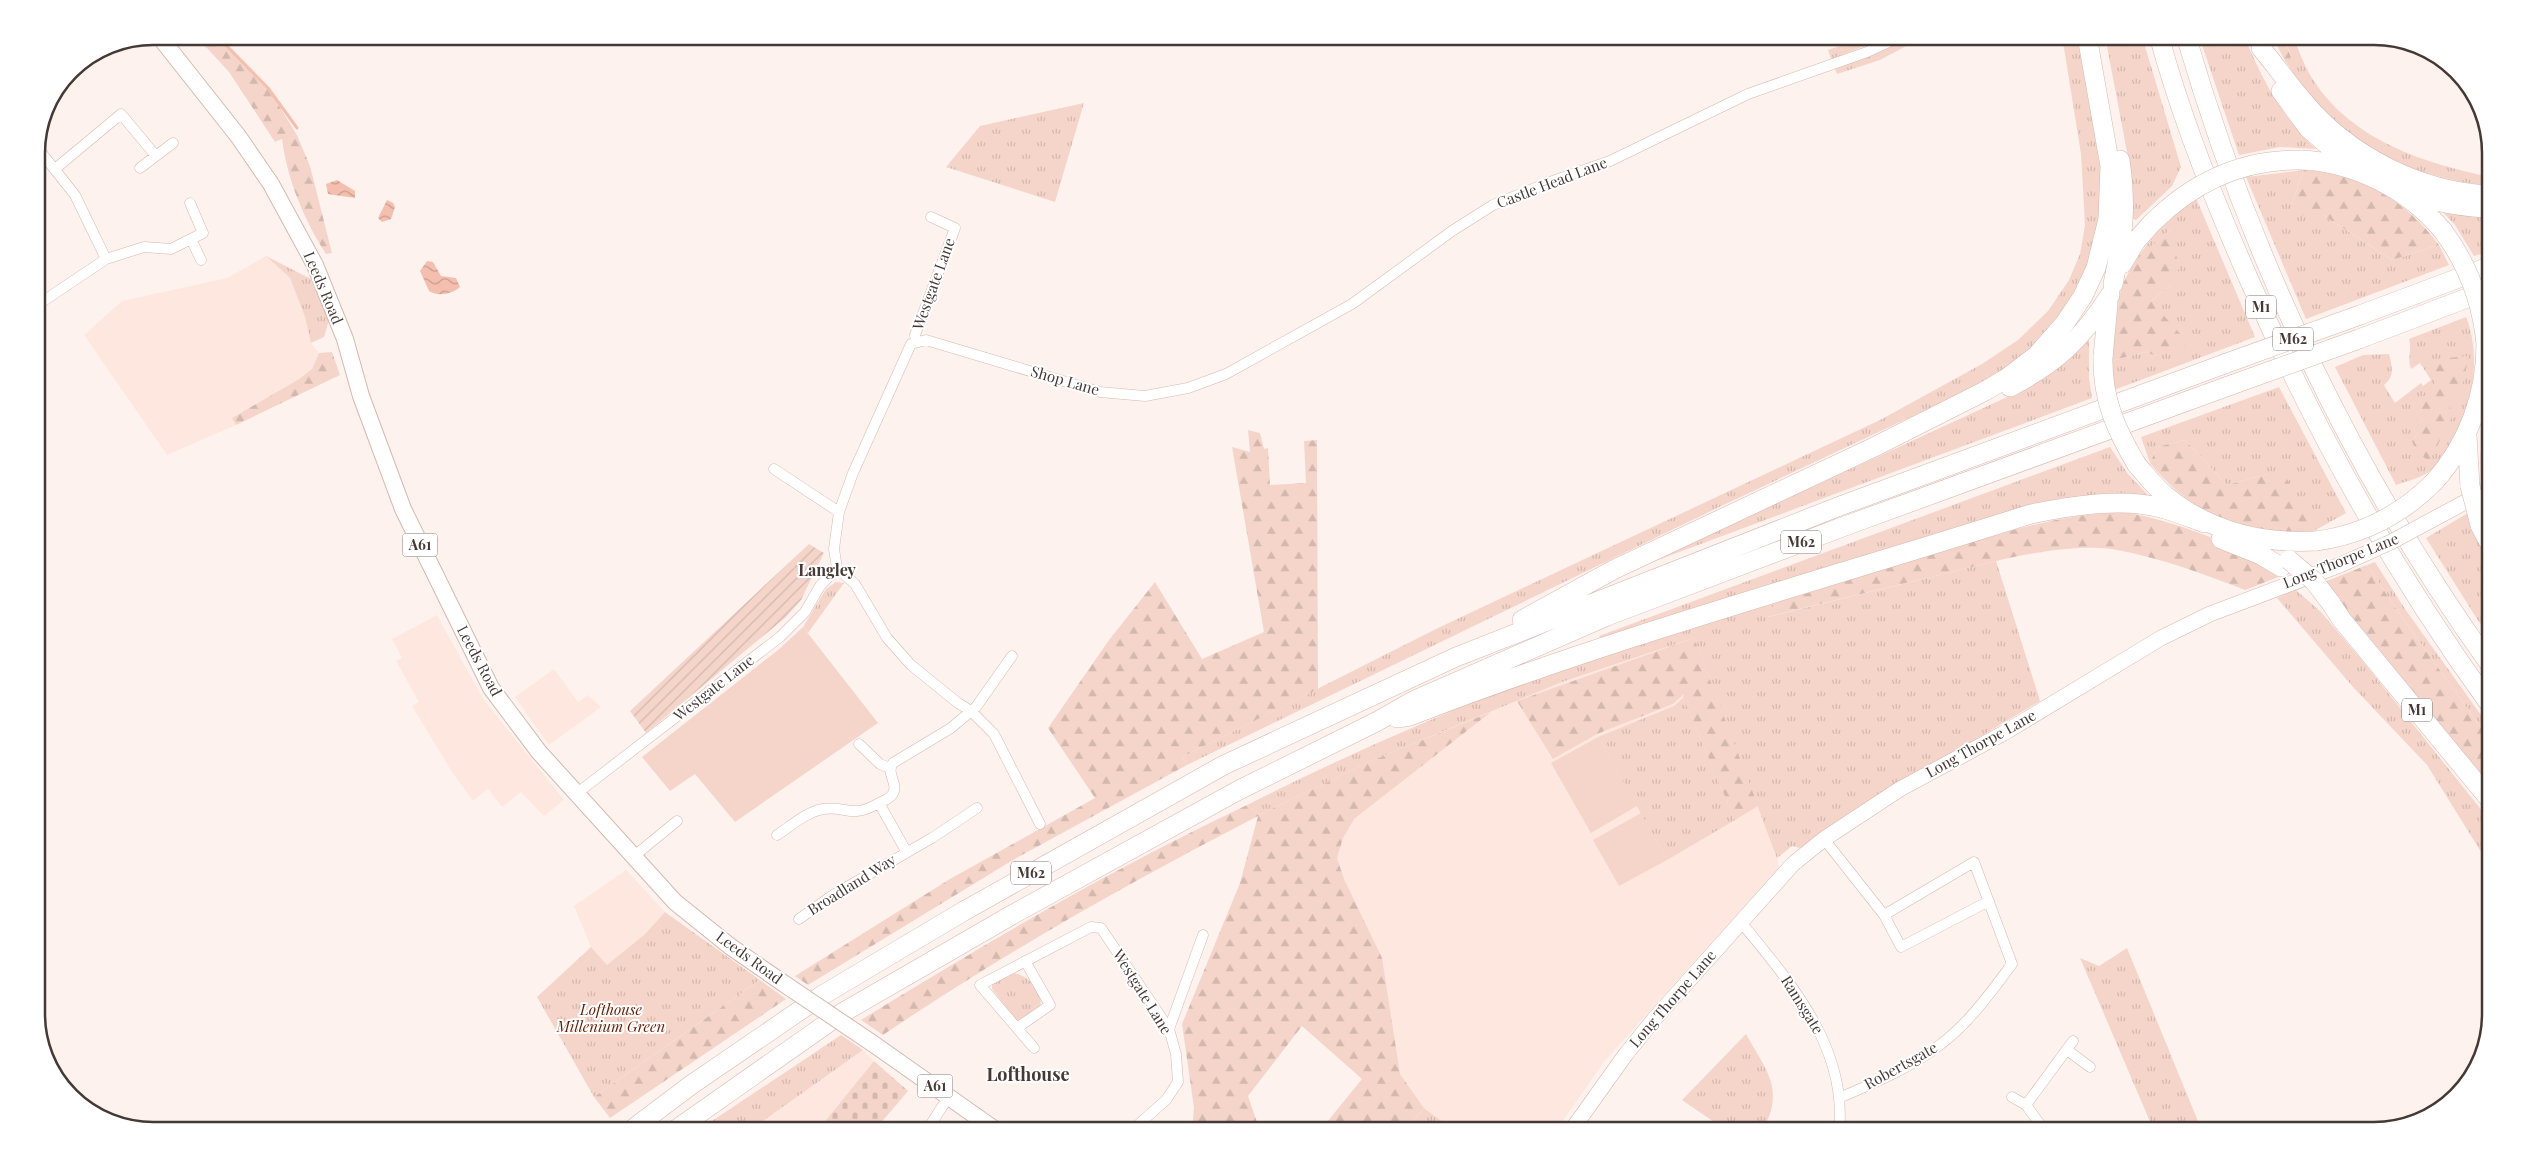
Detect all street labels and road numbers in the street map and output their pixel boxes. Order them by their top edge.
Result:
street label: Castle Head Lane [1494,152,1610,212]
street label: Westgate Lane [907,235,959,333]
street label: Leeds Road [300,248,348,327]
road number: M1 [2246,296,2276,318]
road number: M62 [2273,328,2313,350]
street label: Shop Lane [1029,361,1102,399]
street label: Long Thorpe Lane [2280,528,2401,592]
road number: M62 [1781,530,1821,554]
road number: A61 [402,534,438,556]
street label: Leeds Road [453,622,507,700]
street label: Westgate Lane [668,650,758,725]
road number: M1 [2402,698,2432,722]
street label: Long Thorpe Lane [1922,705,2039,782]
street label: Broadland Way [804,849,900,919]
road number: M62 [1011,861,1051,884]
street label: Leeds Road [712,926,787,988]
street label: Westgate Lane [1108,944,1177,1038]
street label: Long Thorpe Lane [1624,945,1720,1051]
street label: Ramsgate [1777,971,1829,1037]
street label: Robertsgate [1860,1037,1941,1093]
road number: A61 [918,1074,952,1098]

